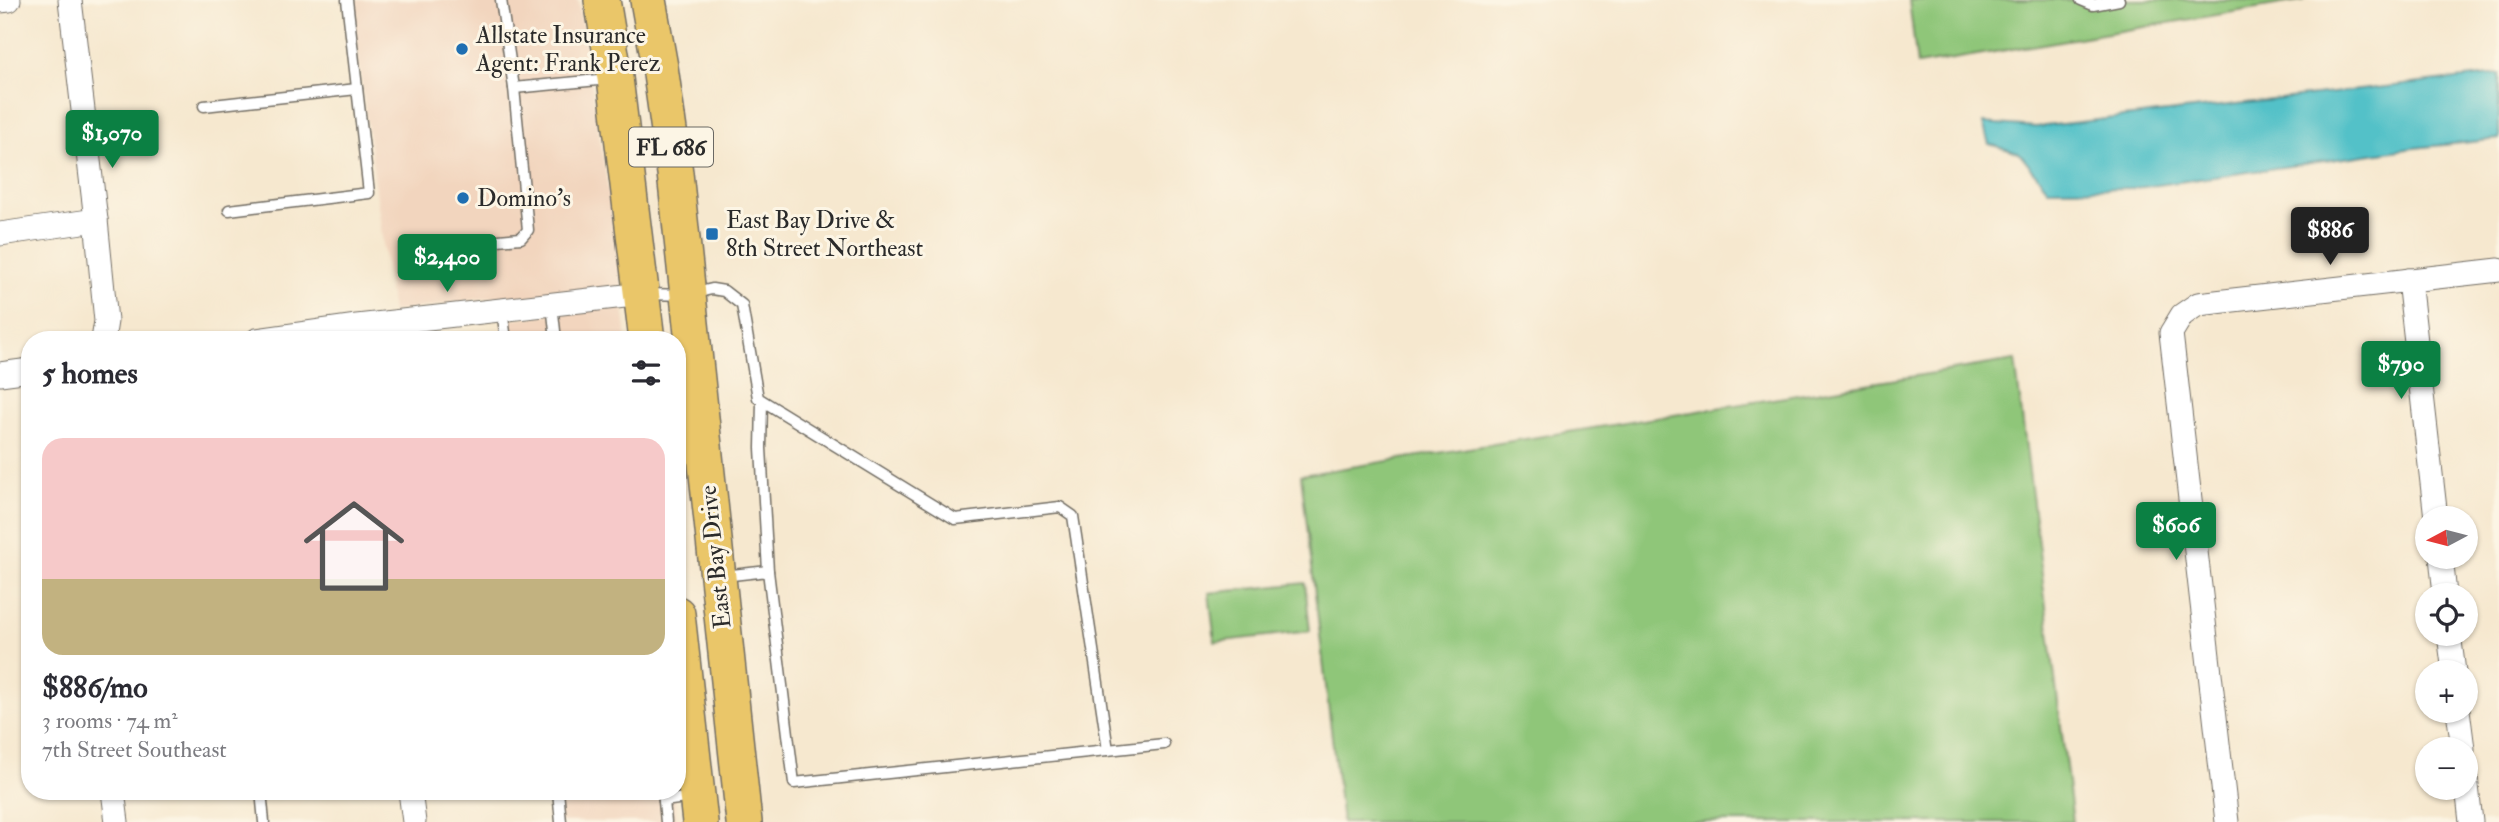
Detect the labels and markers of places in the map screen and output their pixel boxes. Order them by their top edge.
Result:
place label: Allstate Insurance Agent: Frank Perez [475,20,661,79]
marker: Allstate Insurance Agent: Frank Perez [454,41,470,57]
pin: $1,070 [55,110,169,170]
place label: Domino's [477,183,571,214]
marker: Domino's [455,190,471,206]
place label: East Bay Drive & 8th Street Northeast [726,205,923,264]
pin: $886 [2289,208,2371,267]
marker: East Bay Drive & 8th Street Northeast [704,226,720,242]
pin: $2,400 [390,234,504,294]
pin: $790 [2360,342,2442,401]
pin: $606 [2135,503,2217,562]

